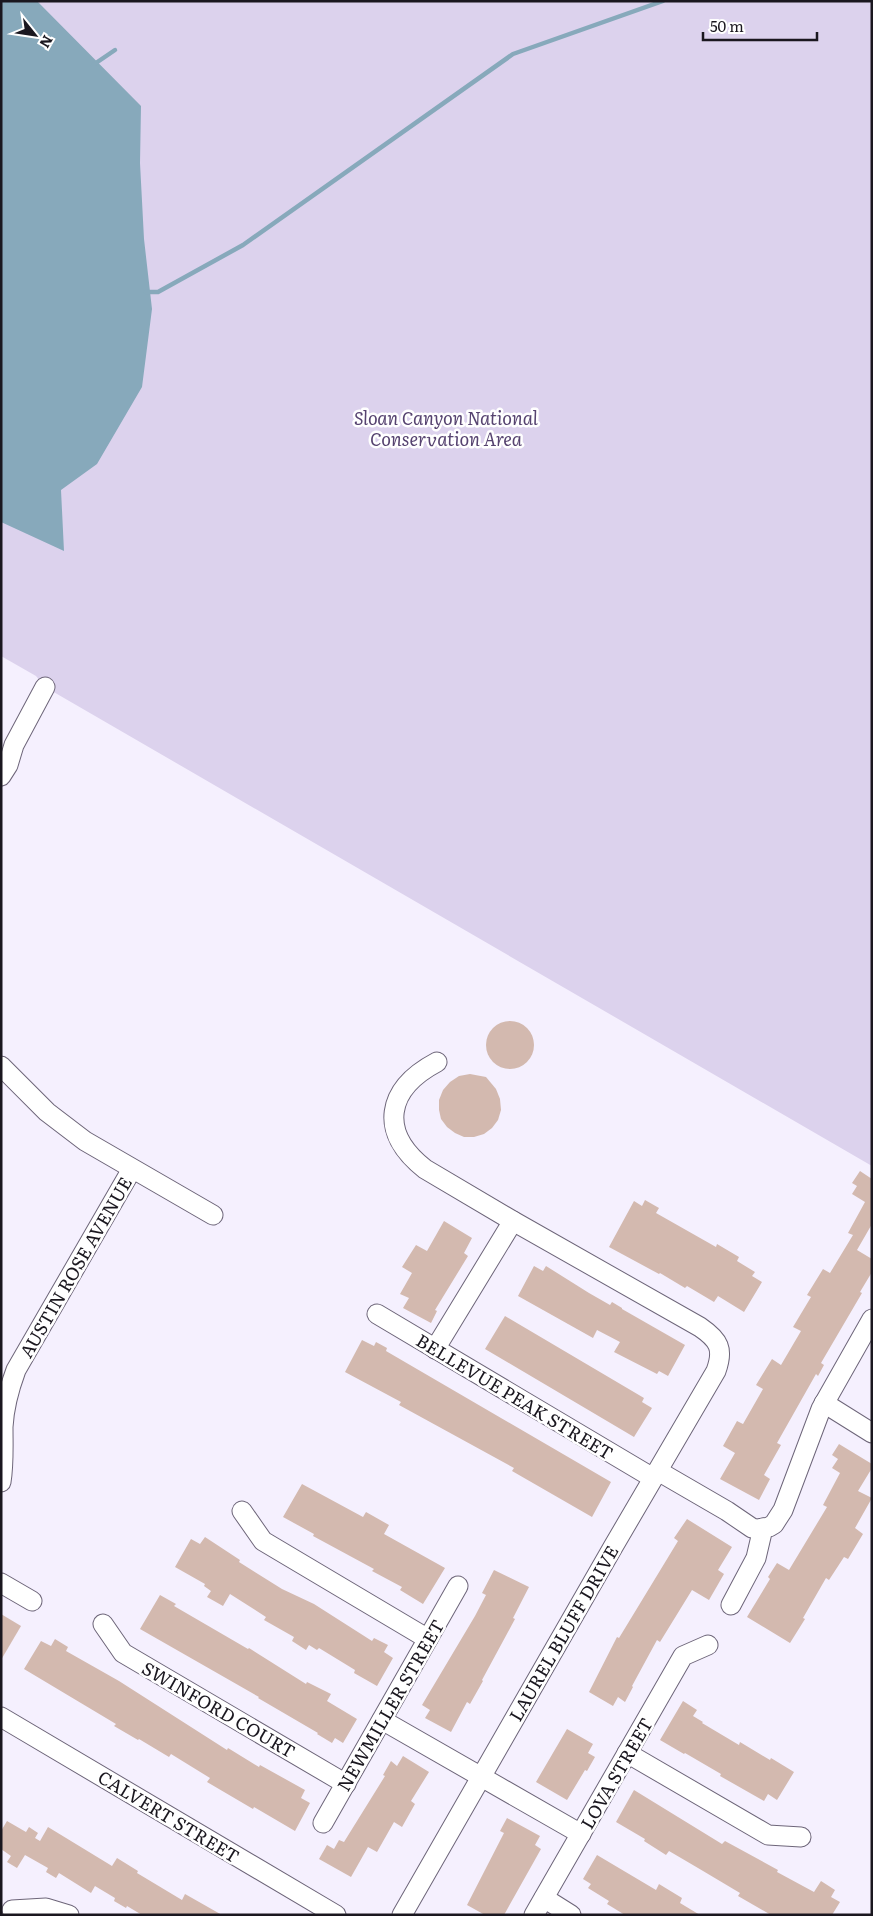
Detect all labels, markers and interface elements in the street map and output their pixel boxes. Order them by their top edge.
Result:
north arrow [10,10,60,60]
scale bar [703,10,817,42]
text: 50 m [710,14,744,37]
text: N [35,32,59,52]
park label: Sloan Canyon National Conservation Area [354,404,539,452]
street label: AUSTIN ROSE AVENUE [12,1171,138,1363]
street label: BELLEVUE PEAK STREET [411,1326,619,1466]
street label: LAUREL BLUFF DRIVE [501,1540,625,1726]
street label: NEWMILLER STREET [330,1614,450,1796]
street label: SWINFORD COURT [137,1654,301,1764]
street label: LOVA STREET [573,1712,659,1834]
street label: CALVERT STREET [93,1763,245,1869]

